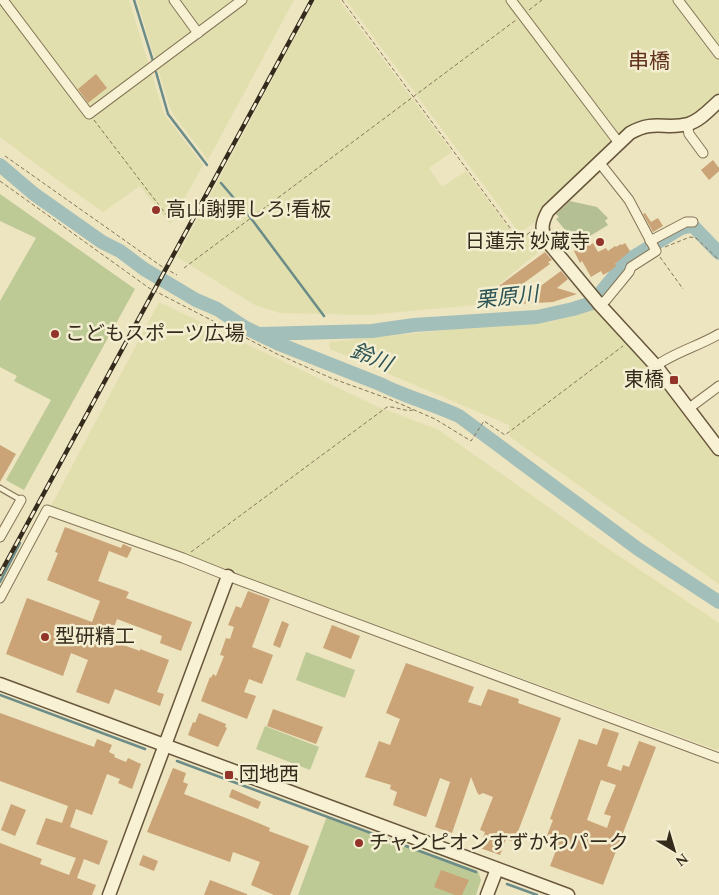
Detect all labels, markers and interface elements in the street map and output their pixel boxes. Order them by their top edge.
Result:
district label: 串橋 [628,46,670,78]
place label: 高山謝罪しろ!看板 [166,195,331,225]
marker: 高山謝罪しろ!看板 [150,204,162,216]
place label: 日蓮宗 妙蔵寺 [465,227,590,257]
marker: 日蓮宗 妙蔵寺 [594,236,606,248]
water label: 栗原川 [474,279,542,317]
place label: こどもスポーツ広場 [65,319,245,349]
marker: こどもスポーツ広場 [49,328,61,340]
water label: 鈴川 [346,335,398,381]
place label: 東橋 [624,365,664,395]
marker: 東橋 [668,374,680,386]
place label: 型研精工 [55,622,135,652]
marker: 型研精工 [39,631,51,643]
place label: 団地西 [239,760,299,790]
marker: 団地西 [223,769,235,781]
north arrow [649,825,699,875]
place label: チャンピオンすずかわパーク [369,828,629,858]
marker: チャンピオンすずかわパーク [353,837,365,849]
text: N [671,848,693,872]

